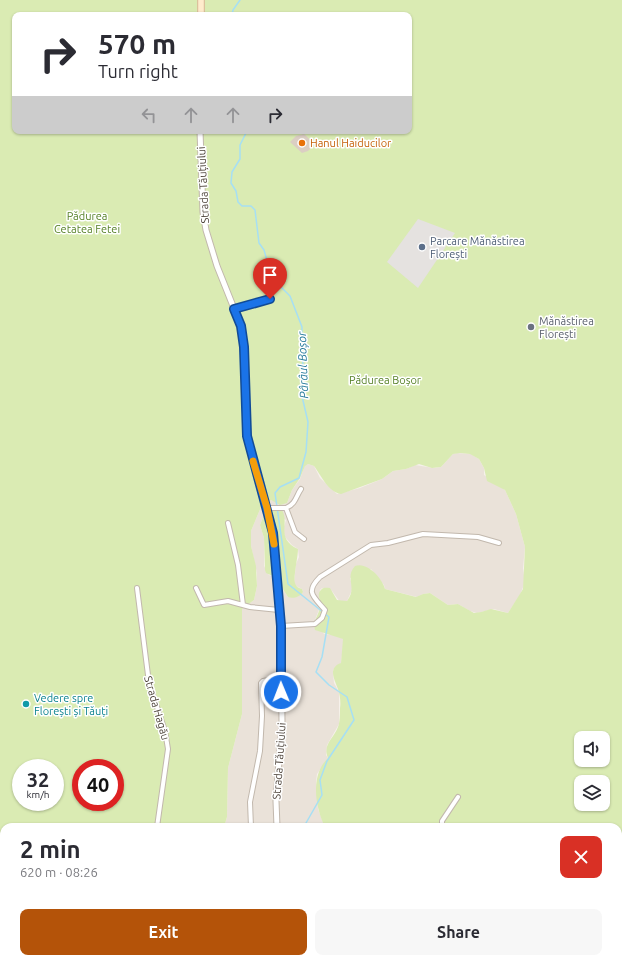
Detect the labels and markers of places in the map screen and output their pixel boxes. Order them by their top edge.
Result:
place label: Hanul Haiducilor [310,137,392,149]
marker: Hanul Haiducilor [297,138,307,148]
place label: Parcare Mănăstirea Florești [430,235,525,260]
marker: Parcare Mănăstirea Florești [417,242,427,252]
pin [253,258,287,299]
place label: Mănăstirea Florești [539,315,594,340]
marker: Mănăstirea Florești [526,322,536,332]
place label: Vedere spre Florești și Tăuți [34,692,108,717]
marker: Vedere spre Florești și Tăuți [21,699,31,709]

